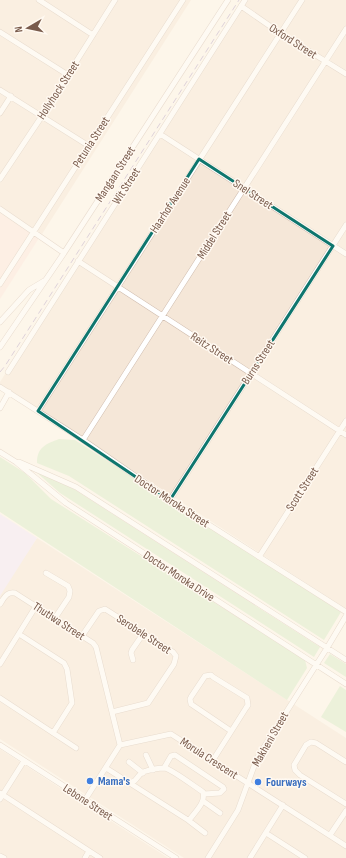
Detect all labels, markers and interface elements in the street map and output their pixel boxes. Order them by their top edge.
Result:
north arrow [8,8,48,48]
street label: Oxford Street [266,20,320,63]
text: N [12,25,25,33]
street label: Hollyhock Street [34,58,83,122]
street label: Petunia Street [69,114,114,171]
street label: Mangaan Street [92,143,139,205]
street label: Wit Street [109,165,144,208]
street label: Haarhof Avenue [147,174,194,236]
street label: Snel Street [230,176,276,213]
street label: Middel Street [194,208,235,262]
street label: Reitz Street [188,329,236,368]
street label: Burns Street [238,337,279,388]
street label: Scott Street [283,464,322,514]
street label: Doctor Moroka Street [131,472,212,531]
street label: Doctor Moroka Drive [140,548,217,605]
street label: Thutlwa Street [30,599,88,644]
street label: Serobele Street [114,611,174,658]
street label: Makheni Street [249,709,292,769]
street label: Morula Crescent [177,734,241,783]
place label: Mama's [98,774,131,789]
place label: Fourways [266,775,307,790]
marker: Mama's [85,776,95,786]
marker: Fourways [253,777,263,787]
street label: Lebone Street [60,781,116,824]

